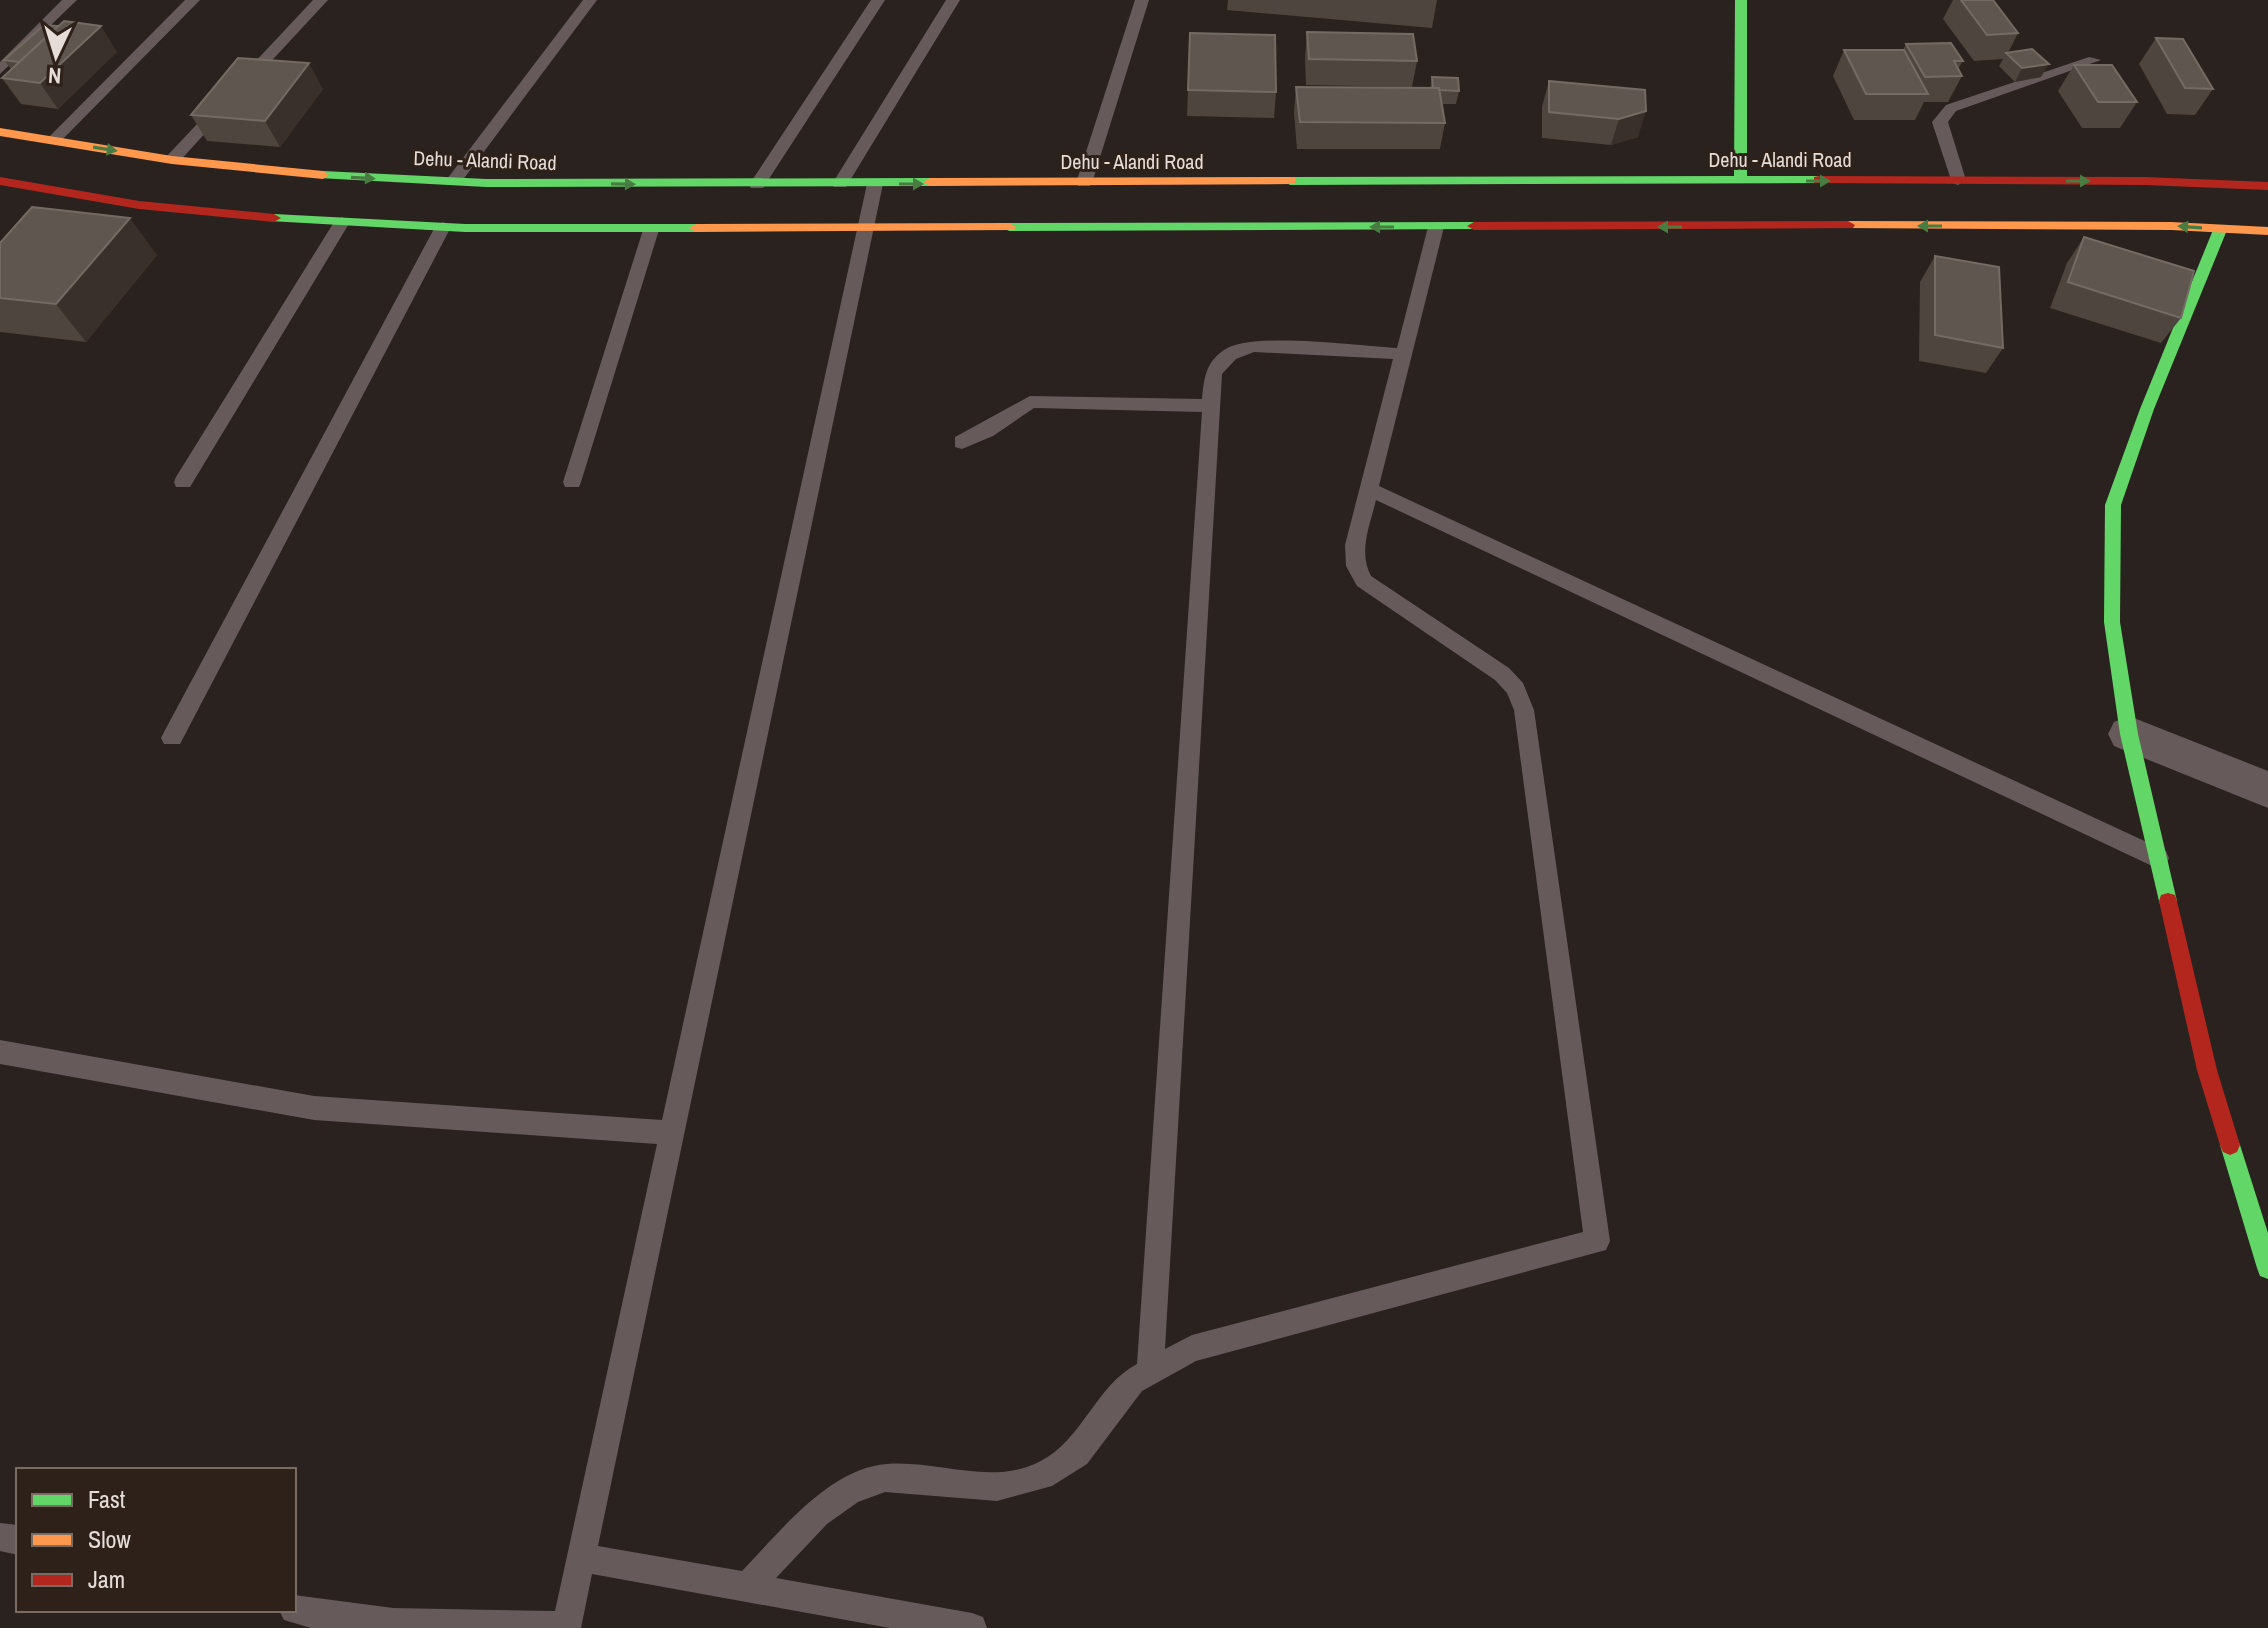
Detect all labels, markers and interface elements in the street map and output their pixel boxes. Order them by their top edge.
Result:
north arrow [16,16,96,96]
text: N [47,61,62,91]
one-way arrow [92,144,117,156]
street label: Dehu - Alandi Road [413,144,557,176]
street label: Dehu - Alandi Road [1708,146,1852,173]
street label: Dehu - Alandi Road [1060,148,1204,175]
one-way arrow [351,171,376,184]
one-way arrow [1806,175,1831,187]
one-way arrow [2066,175,2091,187]
one-way arrow [611,178,636,191]
one-way arrow [899,178,924,190]
one-way arrow [1917,219,1942,232]
one-way arrow [2177,220,2202,233]
one-way arrow [1369,221,1394,233]
one-way arrow [1657,221,1682,233]
legend [16,1468,296,1612]
text: Fast [88,1483,126,1515]
text: Slow [88,1523,131,1555]
text: Jam [88,1563,125,1595]

